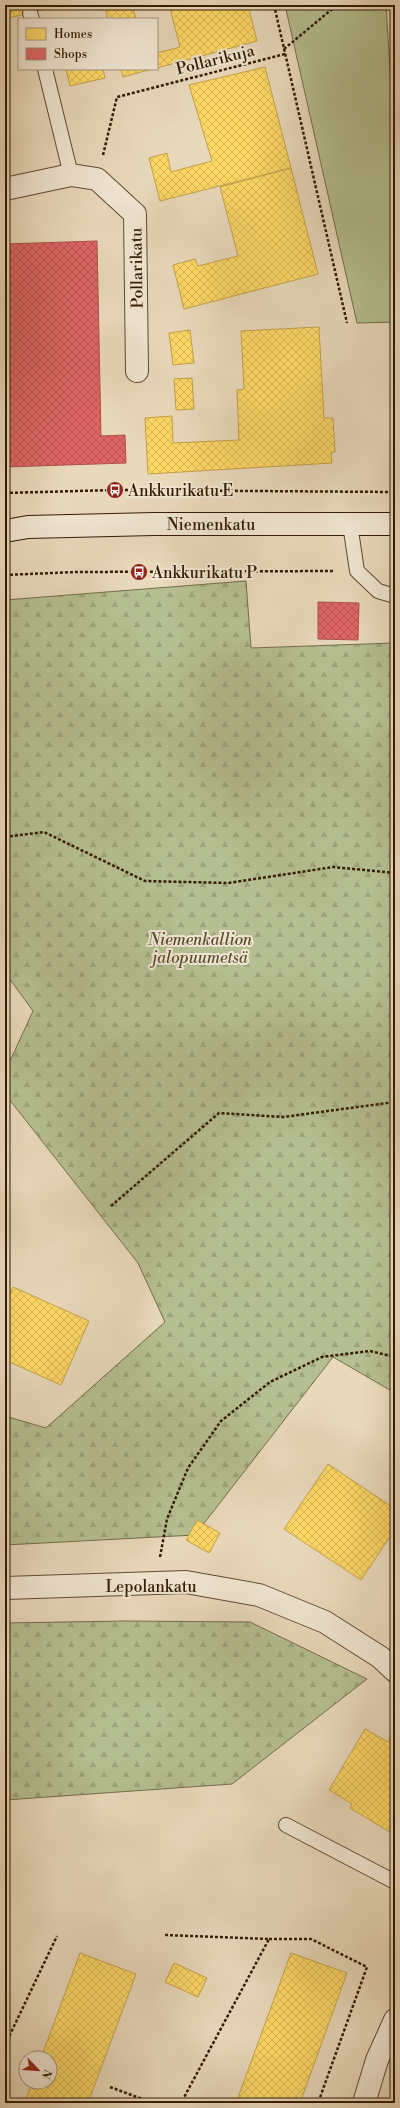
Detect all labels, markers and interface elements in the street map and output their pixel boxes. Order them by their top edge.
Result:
legend [18,18,158,70]
text: Homes [54,27,92,42]
street label: Pollarikuja [174,40,257,79]
text: Shops [54,47,87,62]
street label: Pollarikatu [126,227,148,308]
bus stop icon: Ankkurikatu E [105,480,125,500]
place label: Ankkurikatu E [127,481,233,501]
street label: Niemenkatu [167,515,255,535]
bus stop icon: Ankkurikatu P [129,562,149,582]
place label: Ankkurikatu P [151,563,257,583]
park label: Niemenkallion jalopuumetsä [147,930,253,968]
street label: Lepolankatu [105,1577,197,1597]
north arrow [18,2050,58,2090]
text: N [38,2067,54,2081]

